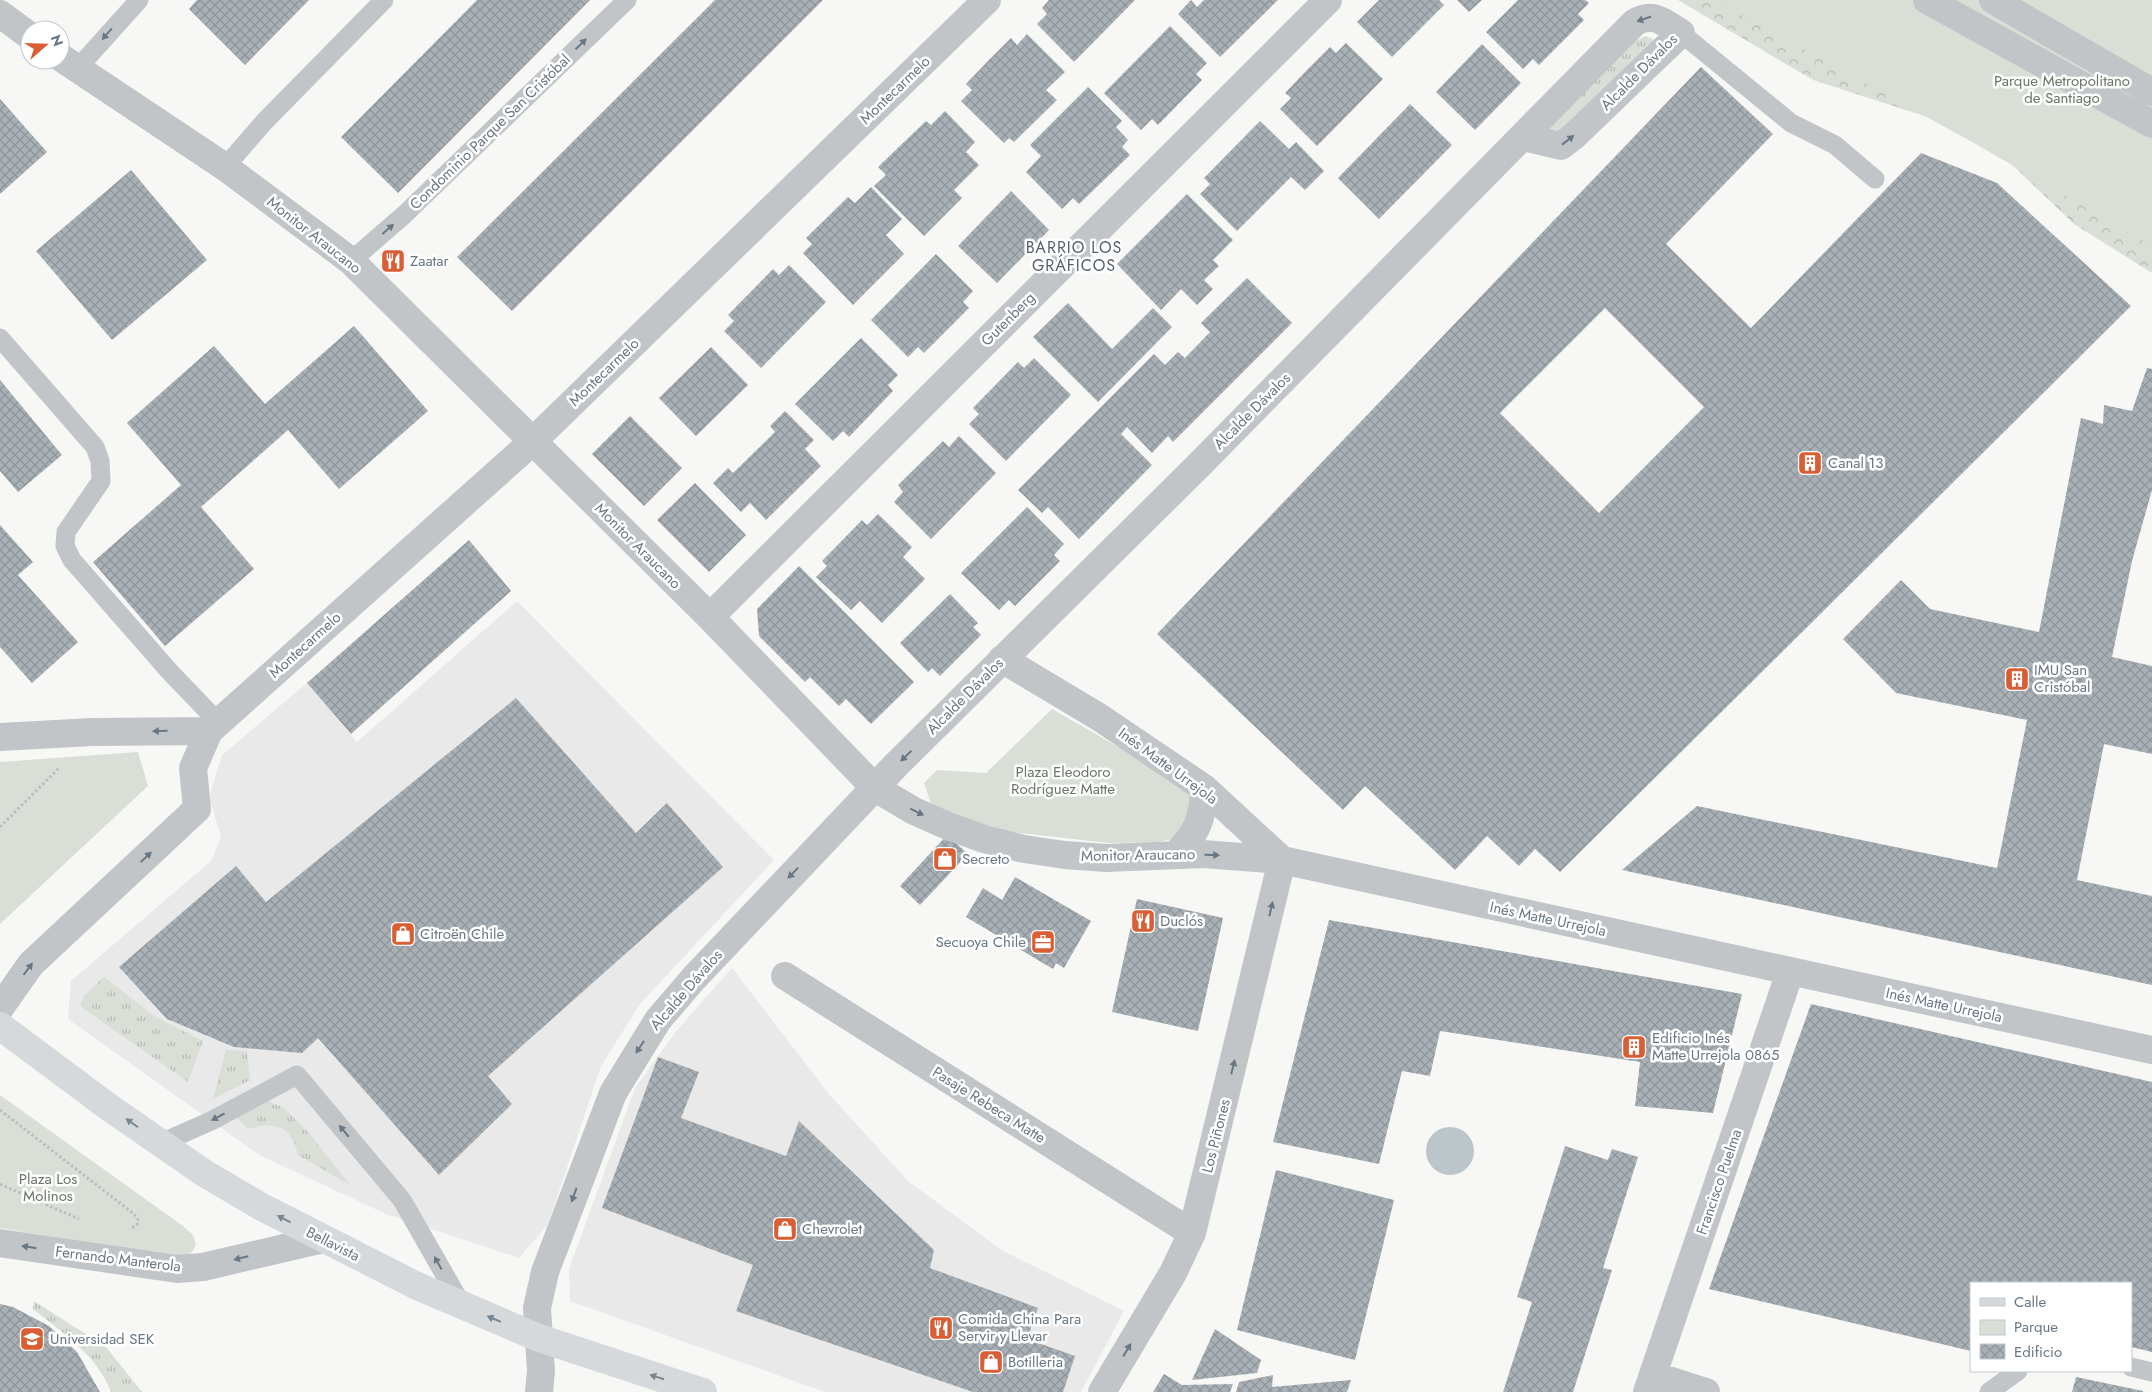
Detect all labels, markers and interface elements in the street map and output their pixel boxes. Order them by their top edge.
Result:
one-way arrow [1636,16,1651,24]
north arrow [20,20,70,70]
one-way arrow [102,28,113,41]
street label: Alcalde Dávalos [1596,29,1682,115]
text: N [46,32,69,49]
one-way arrow [575,38,587,50]
street label: Condominio Parque San Cristóbal [405,49,575,215]
street label: Montecarmelo [855,51,935,129]
park label: Parque Metropolitano de Santiago [1994,70,2130,109]
one-way arrow [1561,135,1575,145]
street label: Monitor Araucano [262,191,366,279]
one-way arrow [381,223,393,235]
district label: BARRIO LOS GRÁFICOS [1026,236,1122,277]
restaurant icon: Zaatar [380,248,406,274]
place label: Zaatar [410,250,449,272]
street label: Gutenberg [976,287,1040,351]
street label: Montecarmelo [564,333,644,411]
street label: Alcalde Dávalos [1209,368,1295,454]
building icon: Canal 13 [1797,450,1823,476]
place label: Canal 13 [1828,452,1883,474]
street label: Monitor Araucano [590,498,686,594]
street label: Montecarmelo [264,607,346,683]
street label: Alcalde Dávalos [922,653,1008,739]
place label: IMU San Cristóbal [2034,659,2090,698]
building icon: IMU San Cristóbal [2004,666,2030,692]
street label: Inés Matte Urrejola [1114,722,1222,810]
one-way arrow [152,727,168,735]
one-way arrow [900,750,912,762]
park label: Plaza Eleodoro Rodríguez Matte [1011,761,1115,800]
one-way arrow [910,808,924,816]
street label: Monitor Araucano [1081,843,1195,867]
shop icon: Secreto [932,846,958,872]
place label: Secreto [962,848,1010,870]
one-way arrow [140,851,152,863]
one-way arrow [1204,851,1220,859]
one-way arrow [787,867,799,879]
street label: Inés Matte Urrejola [1488,896,1608,942]
one-way arrow [1267,901,1275,916]
restaurant icon: Duclós [1130,908,1156,934]
place label: Duclós [1160,910,1203,932]
shop icon: Citroën Chile [390,921,416,947]
place label: Citroën Chile [420,923,504,945]
office icon: Secuoya Chile [1030,929,1056,955]
place label: Secuoya Chile [936,931,1026,953]
street label: Alcalde Dávalos [645,945,727,1035]
one-way arrow [23,962,34,975]
street label: Inés Matte Urrejola [1884,982,2004,1028]
place label: Edificio Inés Matte Urrejola 0865 [1652,1027,1779,1066]
building icon: Edificio Inés Matte Urrejola 0865 [1621,1034,1647,1060]
one-way arrow [635,1041,645,1054]
one-way arrow [1229,1059,1237,1074]
street label: Pasaje Rebeca Matte [928,1061,1050,1149]
street label: Los Piñones [1196,1097,1236,1175]
one-way arrow [211,1113,226,1121]
one-way arrow [125,1118,139,1128]
one-way arrow [339,1125,350,1137]
street label: Francisco Puelma [1691,1126,1747,1238]
park label: Plaza Los Molinos [19,1168,77,1207]
one-way arrow [570,1188,578,1203]
one-way arrow [277,1215,291,1223]
shop icon: Chevrolet [772,1216,798,1242]
place label: Chevrolet [802,1218,863,1240]
street label: Bellavista [302,1221,364,1267]
street label: Fernando Manterola [54,1240,182,1278]
one-way arrow [20,1243,36,1251]
one-way arrow [234,1255,249,1263]
one-way arrow [433,1256,442,1269]
legend [1970,1282,2132,1372]
text: Calle [2014,1291,2046,1313]
place label: Comida China Para Servir y Llevar [958,1308,1081,1347]
one-way arrow [487,1314,501,1322]
restaurant icon: Comida China Para Servir y Llevar [928,1315,954,1341]
text: Parque [2014,1316,2058,1338]
school or university icon: Universidad SEK [19,1326,45,1352]
place label: Universidad SEK [50,1328,155,1350]
text: Edificio [2014,1341,2062,1363]
one-way arrow [1123,1344,1132,1357]
shop icon: Botilleria [978,1349,1004,1375]
place label: Botilleria [1008,1351,1063,1373]
one-way arrow [649,1372,664,1380]

